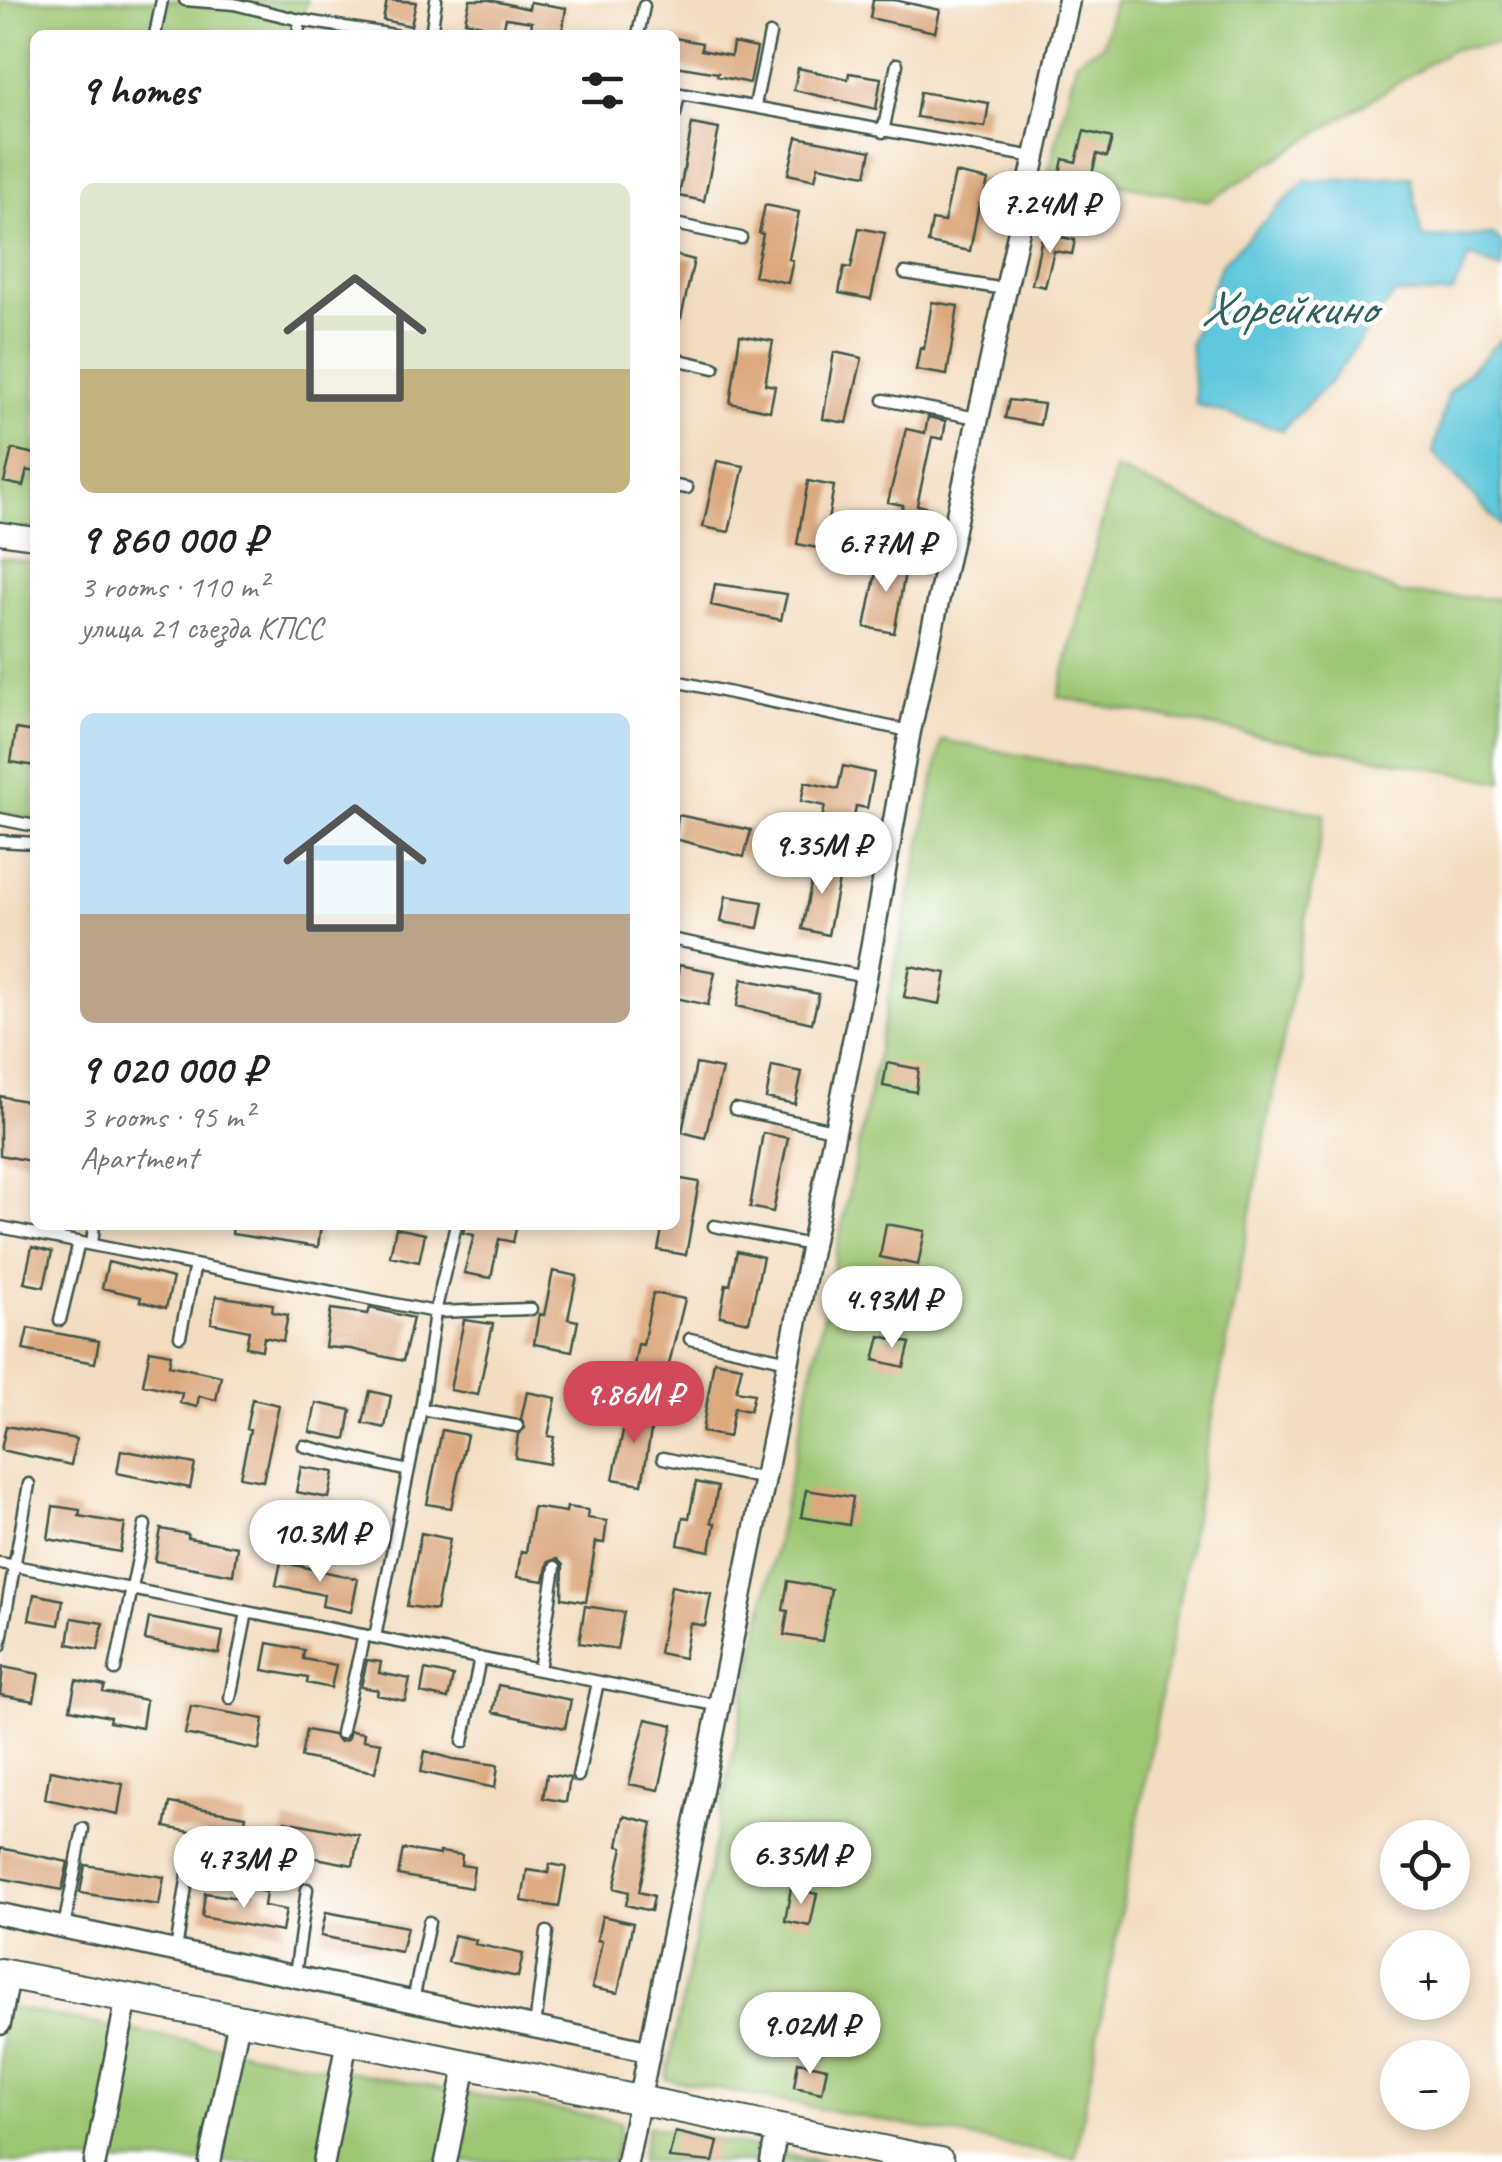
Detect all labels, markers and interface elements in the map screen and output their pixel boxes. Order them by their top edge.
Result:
icon: filters [575,63,630,118]
text: 9 homes [80,64,198,117]
pin: 7.24M ₽ [958,171,1142,256]
text: 7.24M ₽ [1001,183,1099,224]
icon: home [265,248,445,428]
water label: Хорейкино [1201,276,1383,339]
pin: 6.77M ₽ [794,510,978,595]
text: 9 860 000 ₽ [80,513,265,566]
text: 6.77M ₽ [837,522,935,563]
text: 3 rooms · 110 m² [80,566,267,607]
text: улица 21 съезда КПСС [80,607,323,648]
icon: home [265,778,445,958]
pin: 9.35M ₽ [730,812,914,897]
text: 9.35M ₽ [774,824,870,865]
text: 9 020 000 ₽ [80,1043,264,1096]
text: 3 rooms · 95 m² [80,1096,253,1137]
text: Apartment [80,1137,198,1178]
pin: 4.93M ₽ [800,1266,984,1351]
text: 4.93M ₽ [844,1278,940,1319]
pin: 9.86M ₽ [542,1361,726,1446]
text: 9.86M ₽ [585,1373,683,1414]
pin: 10.3M ₽ [228,1500,412,1585]
text: 10.3M ₽ [271,1512,369,1553]
map controls [1380,1820,1470,2130]
button: locate [1380,1820,1470,1910]
pin: 6.35M ₽ [709,1822,893,1907]
pin: 4.73M ₽ [152,1826,336,1911]
text: 6.35M ₽ [752,1834,850,1875]
text: 4.73M ₽ [195,1838,293,1879]
button: + [1380,1930,1470,2020]
pin: 9.02M ₽ [718,1992,902,2077]
text: 9.02M ₽ [762,2004,858,2045]
button: − [1380,2040,1470,2130]

